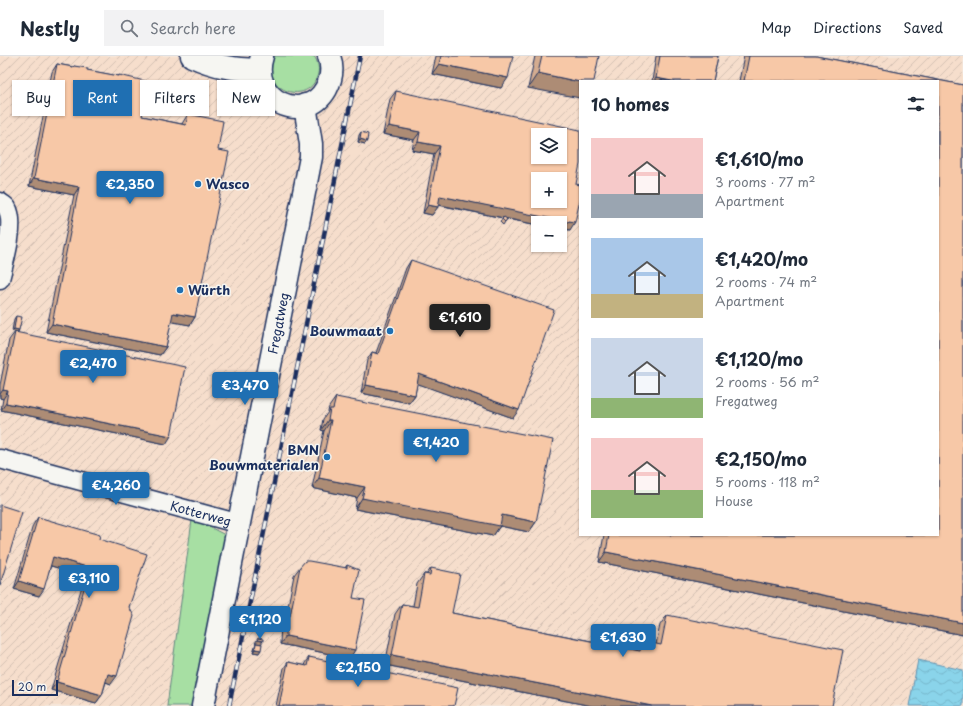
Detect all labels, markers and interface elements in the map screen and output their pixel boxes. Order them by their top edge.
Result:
search box [104,10,384,46]
text: Nestly [20,14,80,42]
text: Search here [150,16,236,39]
icon: search [118,17,140,39]
text: Map [761,17,791,38]
text: Directions [813,17,881,38]
text: Saved [903,17,943,38]
chip: Buy [12,80,65,116]
chip: Rent [73,80,132,116]
chip: Filters [140,80,209,116]
chip: New [217,80,275,116]
text: 10 homes [591,91,669,117]
icon: filters [905,93,927,115]
map controls [531,128,567,252]
button: layers [531,128,567,164]
text: €1,610/mo [715,146,803,172]
icon: home [623,154,671,202]
pin: €2,350 [97,171,163,205]
button: + [531,172,567,208]
text: 3 rooms · 77 m² [715,172,816,191]
text: €2,350 [106,174,154,193]
place label: Wasco [206,174,250,193]
marker: Wasco [193,179,203,189]
text: Apartment [715,191,784,210]
button: − [531,216,567,252]
text: €1,420/mo [715,246,808,272]
icon: home [623,254,671,302]
text: 2 rooms · 74 m² [715,272,817,291]
place label: Würth [188,280,230,299]
marker: Würth [175,285,185,295]
street label: Fregatweg [262,291,293,356]
text: Apartment [715,291,784,310]
pin: €1,610 [427,304,493,338]
text: €1,610 [438,307,482,326]
place label: Bouwmaat [310,321,382,340]
marker: Bouwmaat [385,326,395,336]
text: €1,120/mo [715,346,803,372]
pin: €2,470 [60,350,126,384]
text: €2,470 [69,353,117,372]
icon: home [623,354,671,402]
pin: €3,470 [212,372,278,406]
text: 2 rooms · 56 m² [715,372,819,391]
text: €3,470 [221,375,269,394]
text: Fregatweg [715,391,778,410]
pin: €1,420 [403,429,469,463]
text: €1,420 [413,432,459,451]
place label: BMN Bouwmaterialen [209,440,319,474]
text: €2,150/mo [715,446,807,472]
marker: BMN Bouwmaterialen [322,452,332,462]
icon: home [623,454,671,502]
pin: €4,260 [83,472,149,506]
text: 5 rooms · 118 m² [715,472,820,491]
text: €4,260 [91,475,141,494]
text: House [715,491,753,510]
street label: Kotterweg [168,496,234,530]
pin: €3,110 [56,565,122,599]
text: €3,110 [68,568,110,587]
pin: €1,120 [227,606,293,640]
text: €1,120 [239,609,281,628]
pin: €1,630 [590,624,656,658]
text: €1,630 [600,627,646,646]
pin: €2,150 [325,654,391,688]
text: €2,150 [335,657,381,676]
scale bar [12,678,58,697]
text: 20 m [18,678,46,695]

